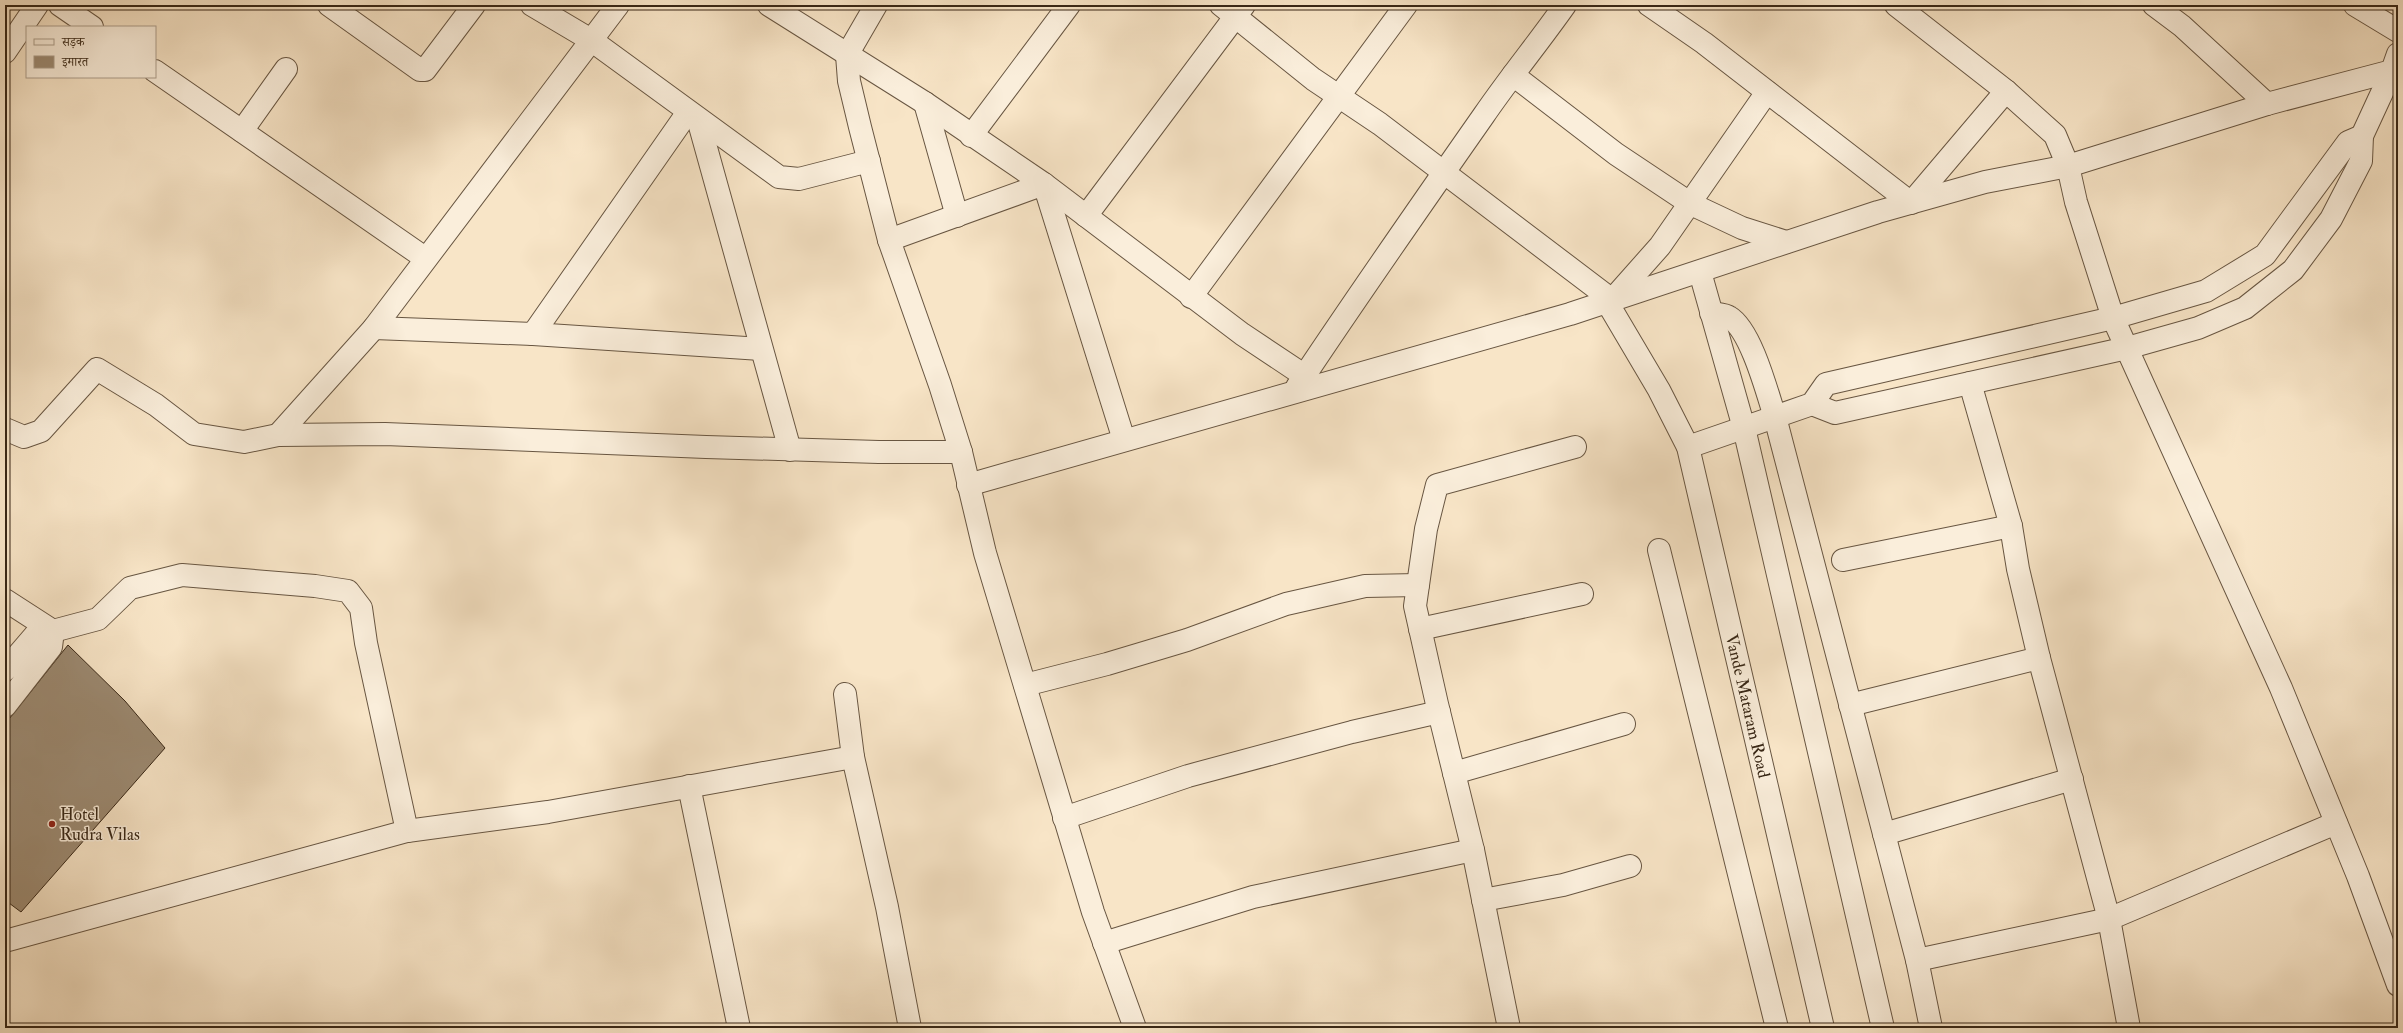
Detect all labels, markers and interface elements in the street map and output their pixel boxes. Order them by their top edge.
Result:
legend [26,26,156,78]
text: सड़क [61,35,86,50]
text: इमारत [61,55,89,70]
street label: Vande Mataram Road [1721,632,1775,781]
place label: Hotel Rudra Vilas [60,804,140,845]
marker: Hotel Rudra Vilas [47,819,57,829]

